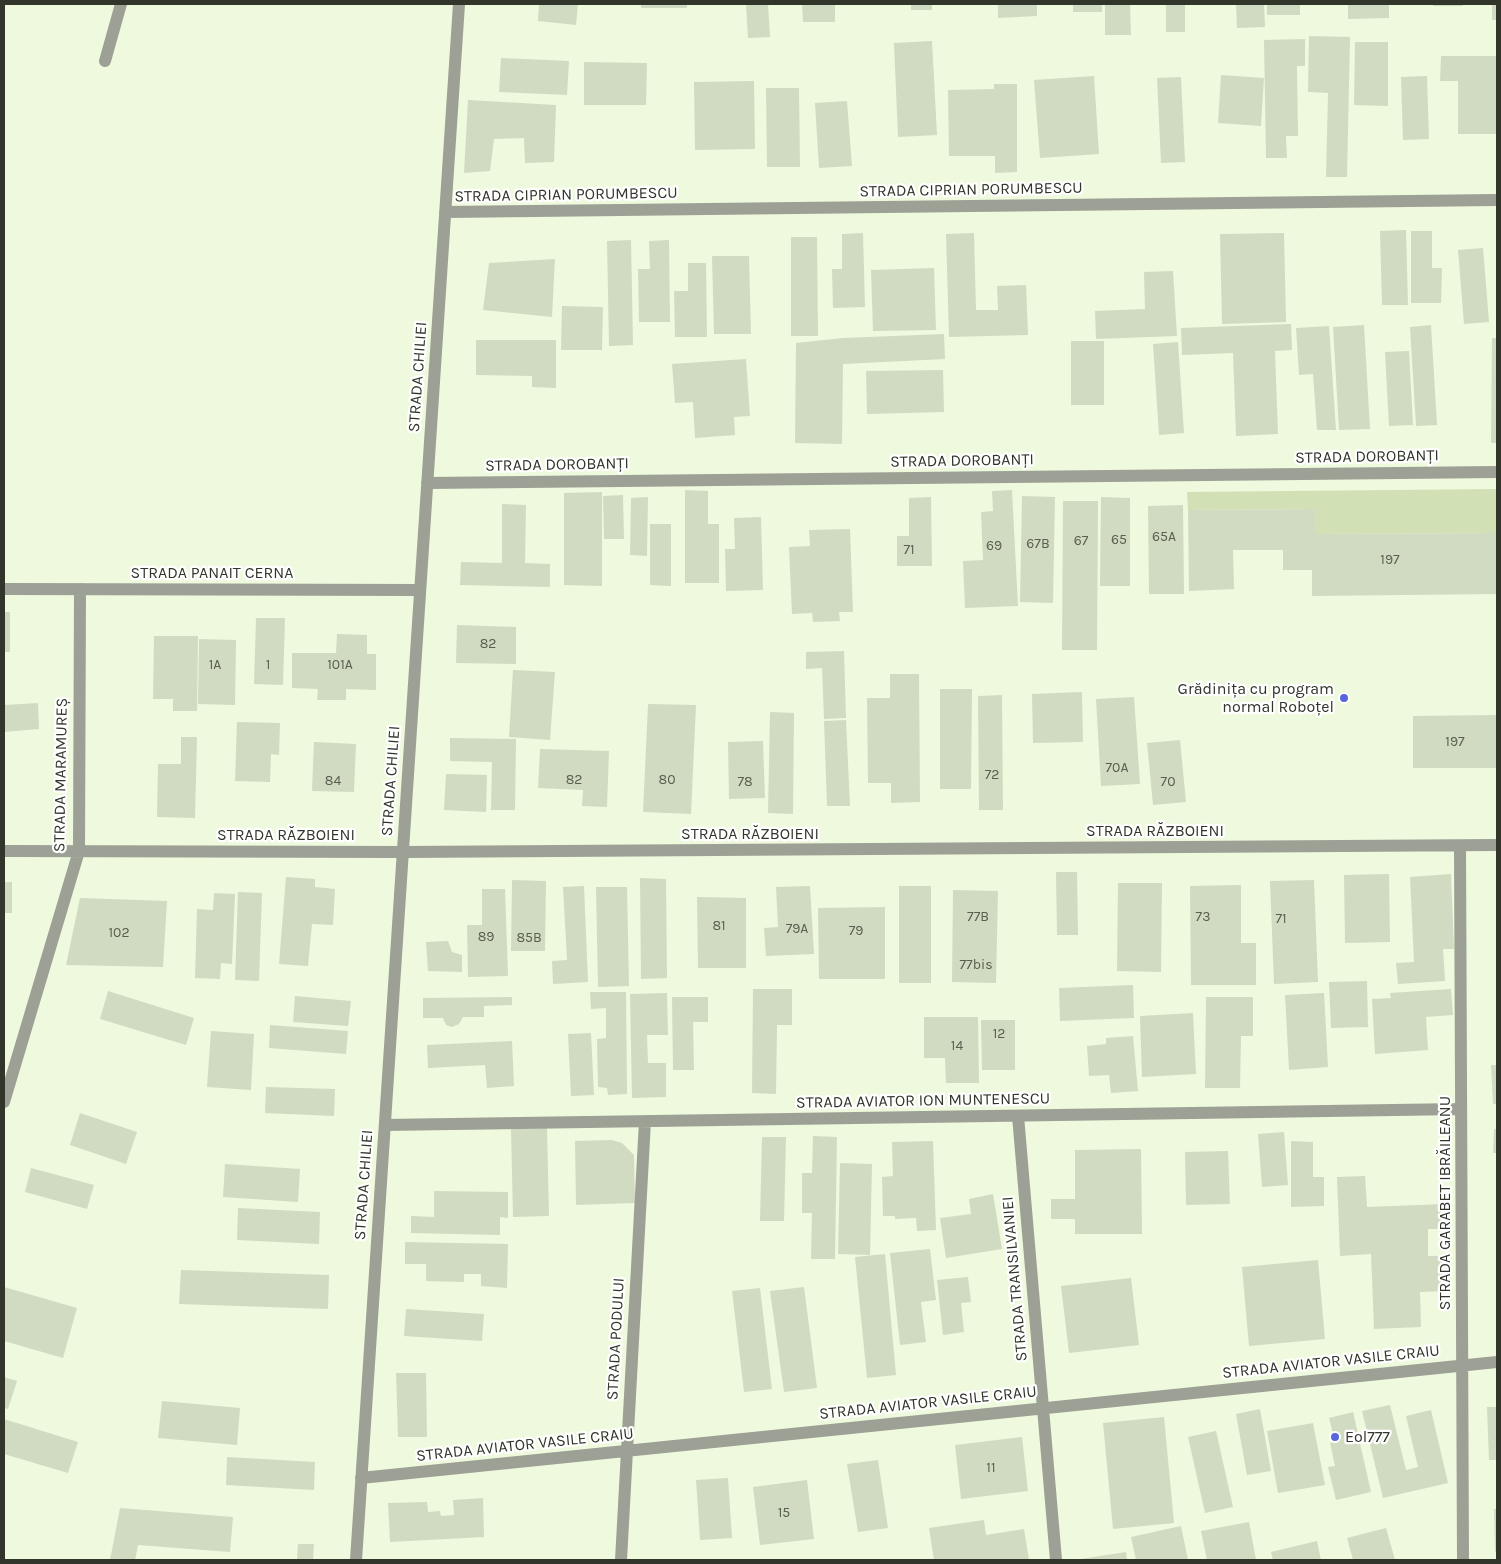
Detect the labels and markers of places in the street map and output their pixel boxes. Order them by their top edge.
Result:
place label: Grădinița cu program normal Roboțel [1178,679,1334,717]
marker: Grădinița cu program normal Roboțel [1338,692,1350,704]
place label: Eol777 [1345,1427,1390,1447]
marker: Eol777 [1329,1431,1341,1443]

